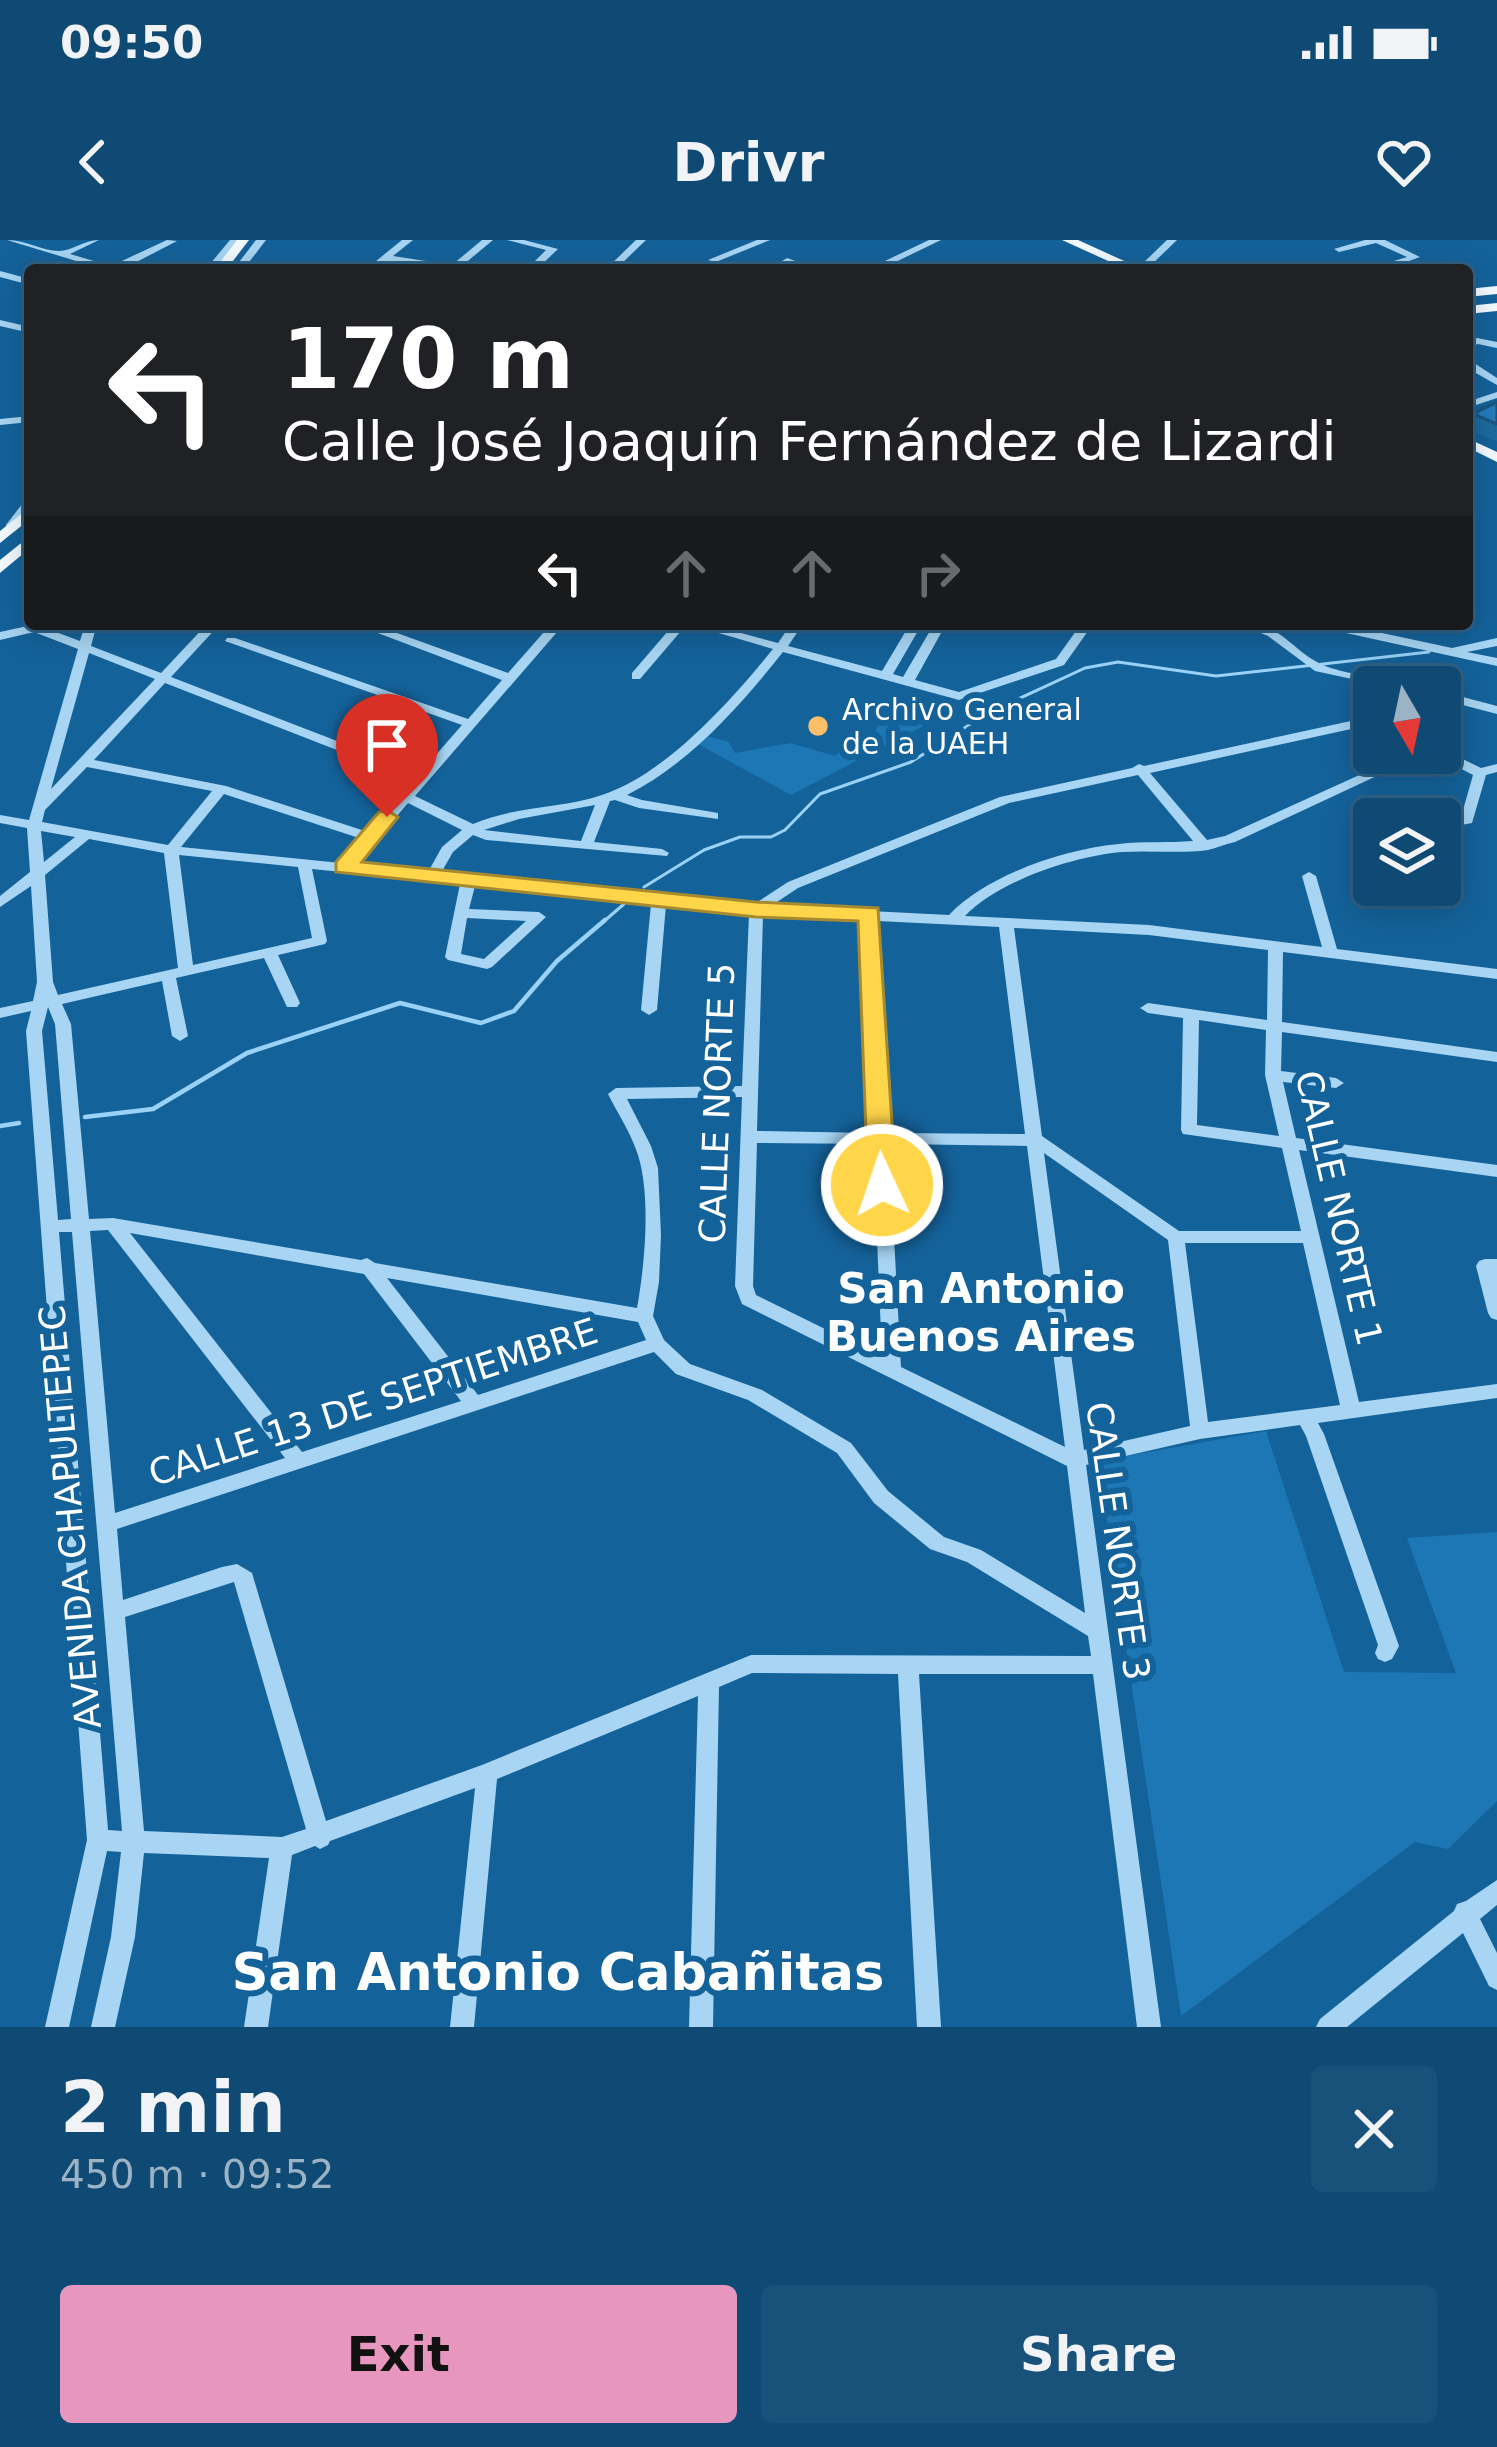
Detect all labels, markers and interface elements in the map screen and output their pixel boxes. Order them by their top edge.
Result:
text: 09:50 [60,16,203,69]
icon: back [60,129,126,195]
icon: heart [1371,129,1437,195]
text: Drivr [673,131,824,194]
text: 170 m [282,310,574,408]
icon: left [84,312,240,468]
text: Calle José Joaquín Fernández de Lizardi [282,410,1336,473]
icon: left [527,540,593,606]
icon: ahead [653,540,719,606]
icon: ahead [779,540,845,606]
icon: right [905,540,971,606]
north arrow [1353,666,1461,774]
map controls [1353,666,1461,906]
place label: Archivo General de la UAEH [842,692,1082,761]
pin [336,694,438,817]
icon: arrive [354,712,420,778]
marker: Archivo General de la UAEH [805,713,831,739]
button: layers [1353,798,1461,906]
street label: CALLE NORTE 5 [692,962,742,1244]
street label: CALLE NORTE 1 [1287,1067,1391,1349]
position arrow [819,1122,945,1248]
district label: San Antonio Buenos Aires [826,1264,1136,1361]
street label: AVENIDA CHAPULTEPEC [31,1304,109,1730]
street label: CALLE 13 DE SEPTIEMBRE [143,1310,603,1494]
street label: CALLE NORTE 3 [1078,1399,1158,1683]
district label: San Antonio Cabañitas [232,1943,884,2002]
text: 2 min [60,2065,286,2149]
button: close [1311,2066,1437,2192]
text: 450 m · 09:52 [60,2152,334,2197]
button: Exit [60,2285,737,2423]
button: Share [761,2285,1437,2423]

